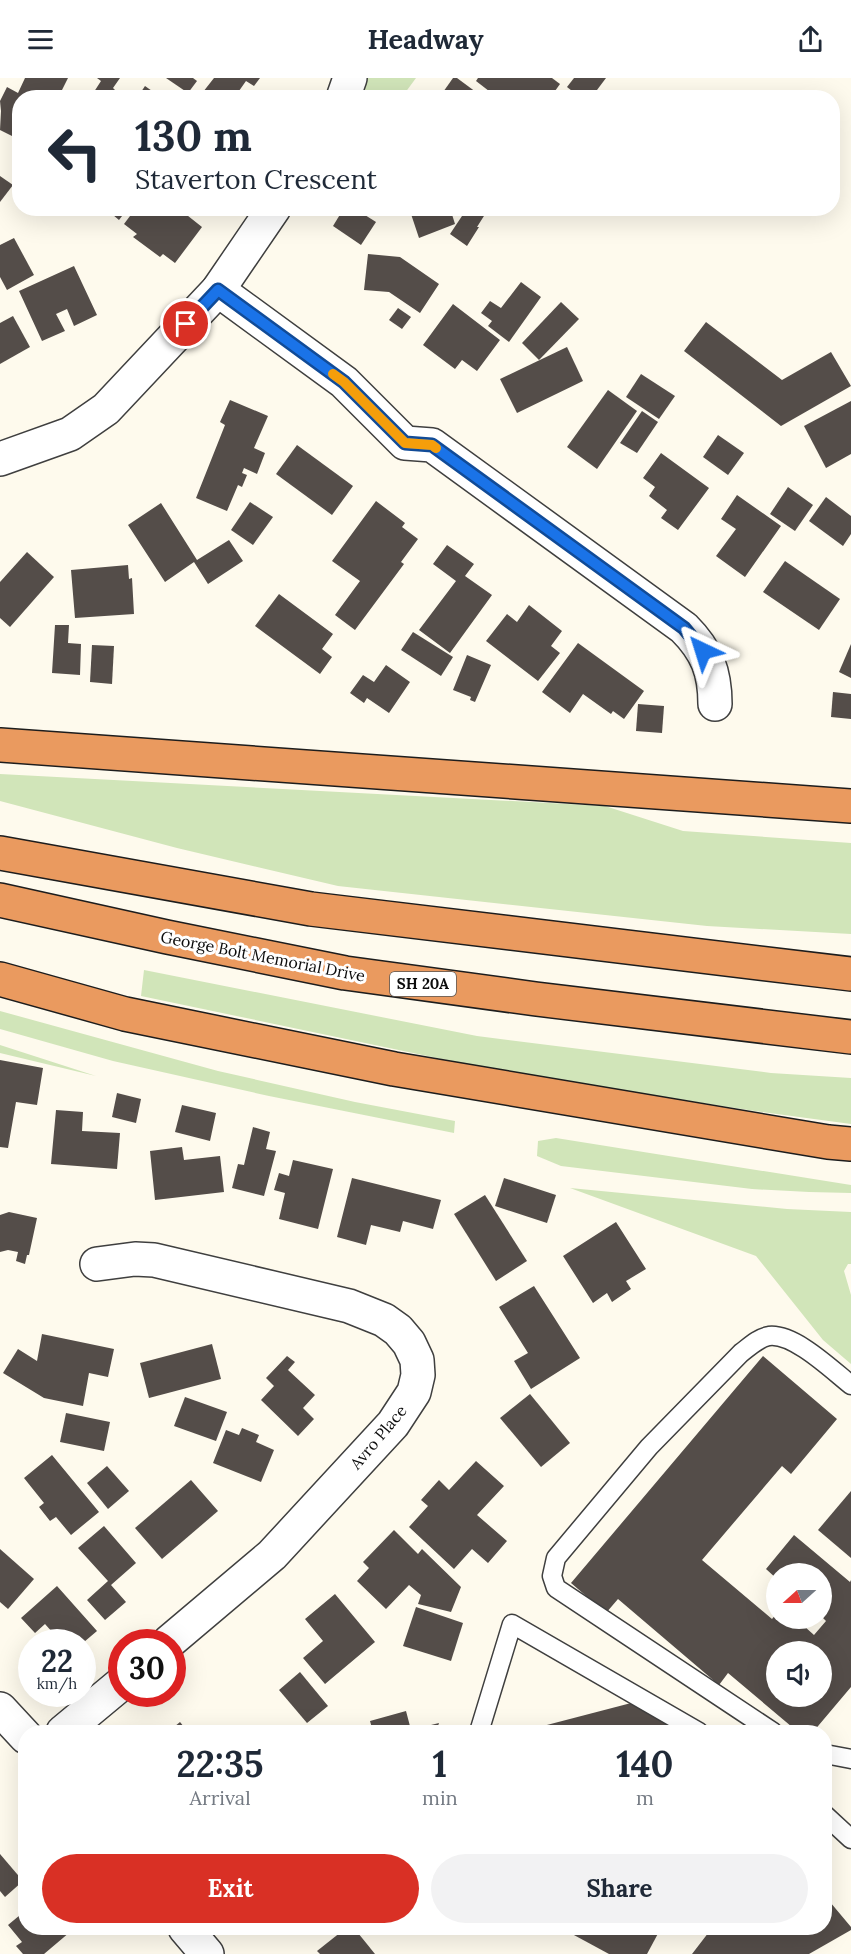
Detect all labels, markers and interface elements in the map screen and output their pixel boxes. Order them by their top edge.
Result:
text: Headway [367,22,484,56]
icon: menu [24,23,57,56]
icon: share [794,23,827,56]
text: 130 m [135,109,252,163]
icon: left [36,114,114,192]
text: Staverton Crescent [135,162,377,196]
pin [160,298,211,349]
icon: arrive [169,307,202,340]
position arrow [671,619,735,683]
street label: George Bolt Memorial Drive [159,926,367,986]
road number: SH 20A [390,972,456,996]
street label: Avro Place [345,1401,411,1474]
north arrow [766,1563,832,1629]
map controls [766,1563,832,1707]
speed limit sign: 30 [108,1629,186,1707]
button: sound [766,1641,832,1707]
text: 22 [41,1642,73,1680]
text: km/h [37,1674,77,1693]
text: 22:35 [177,1741,264,1787]
text: 1 [433,1741,447,1787]
text: 140 [616,1741,673,1787]
text: Arrival [189,1785,251,1810]
text: min [422,1785,458,1810]
text: m [636,1785,654,1810]
button: Exit [42,1854,419,1923]
button: Share [431,1854,808,1923]

